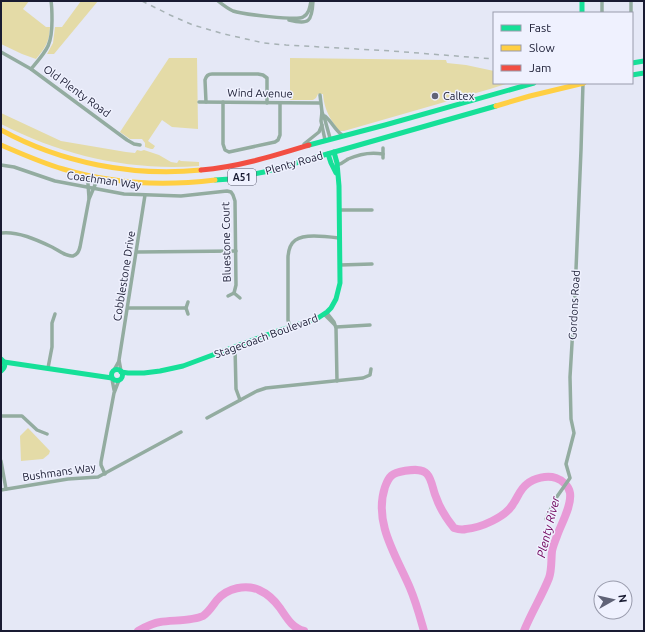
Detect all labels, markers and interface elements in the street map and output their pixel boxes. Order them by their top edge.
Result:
legend [493,12,633,84]
text: Fast [529,21,551,34]
text: Slow [529,41,555,54]
text: Jam [529,61,551,74]
street label: Old Plenty Road [41,63,113,119]
street label: Wind Avenue [227,86,293,100]
place label: Caltex [443,90,475,102]
marker: Caltex [430,91,440,101]
street label: Plenty Road [264,149,324,177]
street label: Coachman Way [66,169,143,191]
road number: A51 [228,169,256,185]
street label: Bluestone Court [219,201,233,282]
street label: Cobblestone Drive [111,230,137,322]
street label: Gordons Road [566,270,582,340]
street label: Stagecoach Boulevard [213,312,319,360]
street label: Bushmans Way [22,461,97,483]
water label: Plenty River [534,495,562,559]
north arrow [593,580,633,620]
text: N [616,594,629,604]

